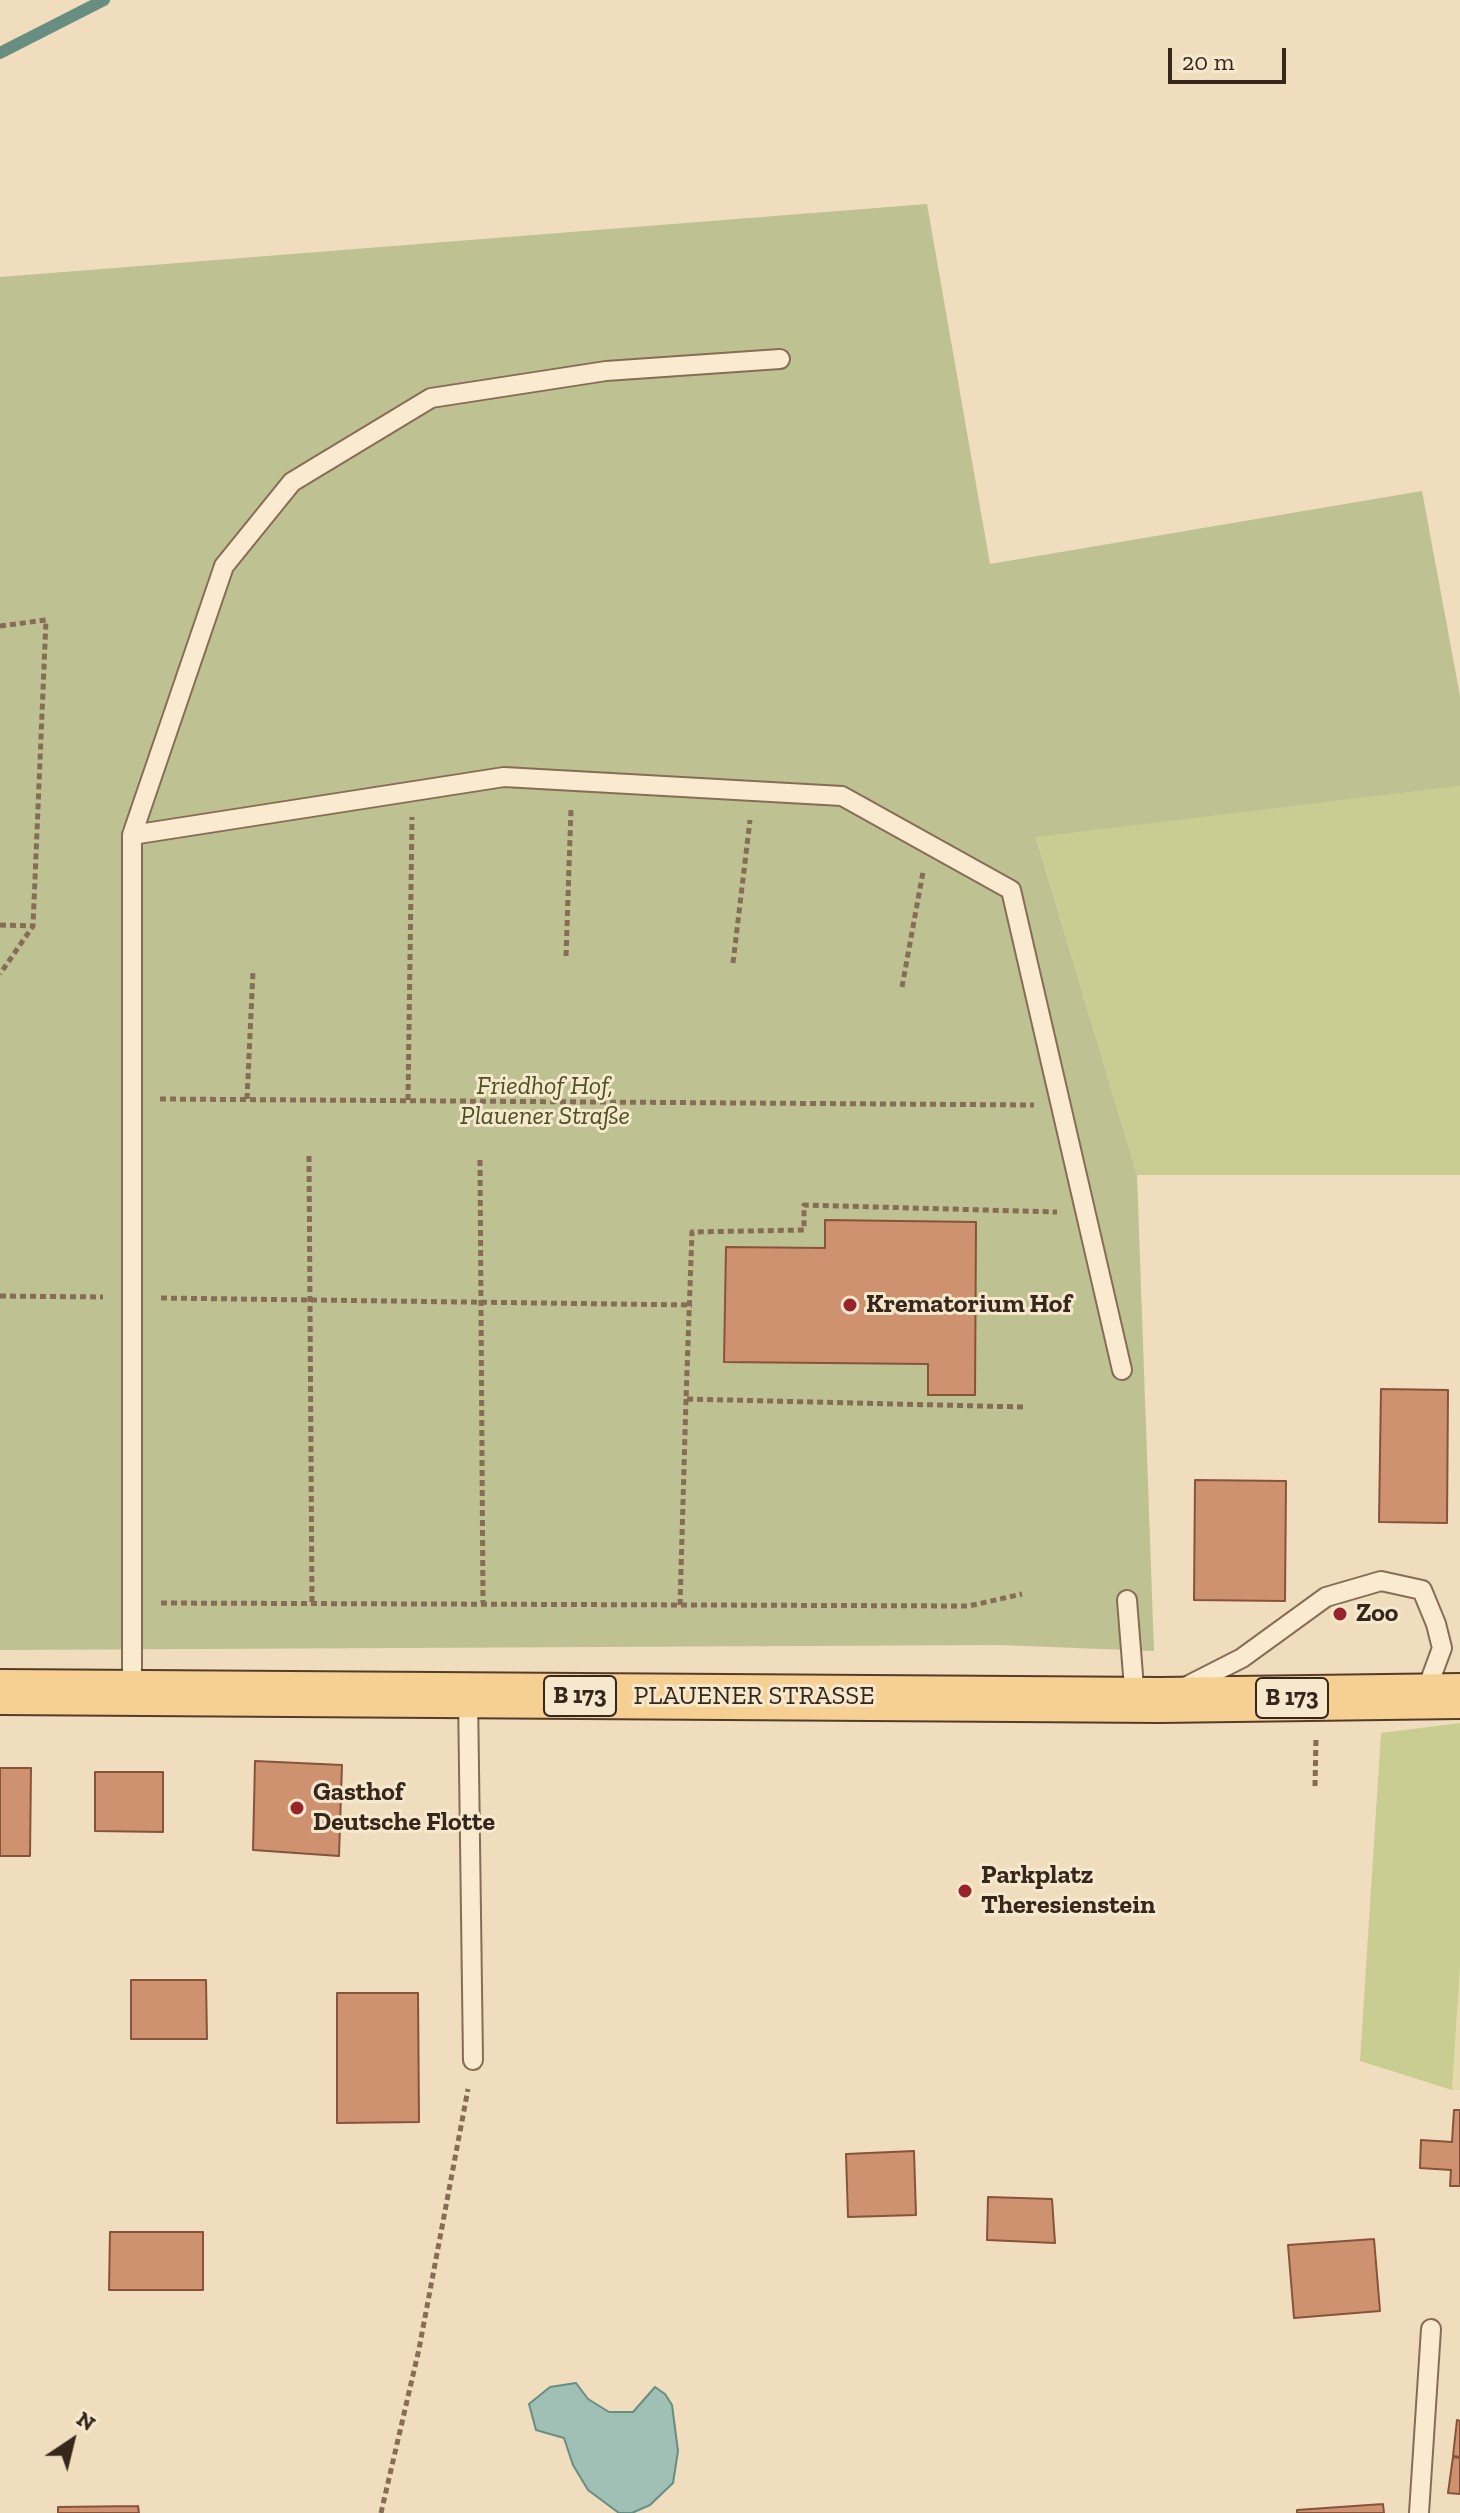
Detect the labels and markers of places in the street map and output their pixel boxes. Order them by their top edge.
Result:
place label: Krematorium Hof [866,1289,1071,1321]
marker: Krematorium Hof [841,1296,859,1314]
place label: Zoo [1356,1598,1398,1630]
marker: Zoo [1331,1605,1349,1623]
place label: Gasthof Deutsche Flotte [313,1777,495,1838]
marker: Gasthof Deutsche Flotte [288,1799,306,1817]
place label: Parkplatz Theresienstein [981,1860,1155,1922]
marker: Parkplatz Theresienstein [956,1882,974,1900]

